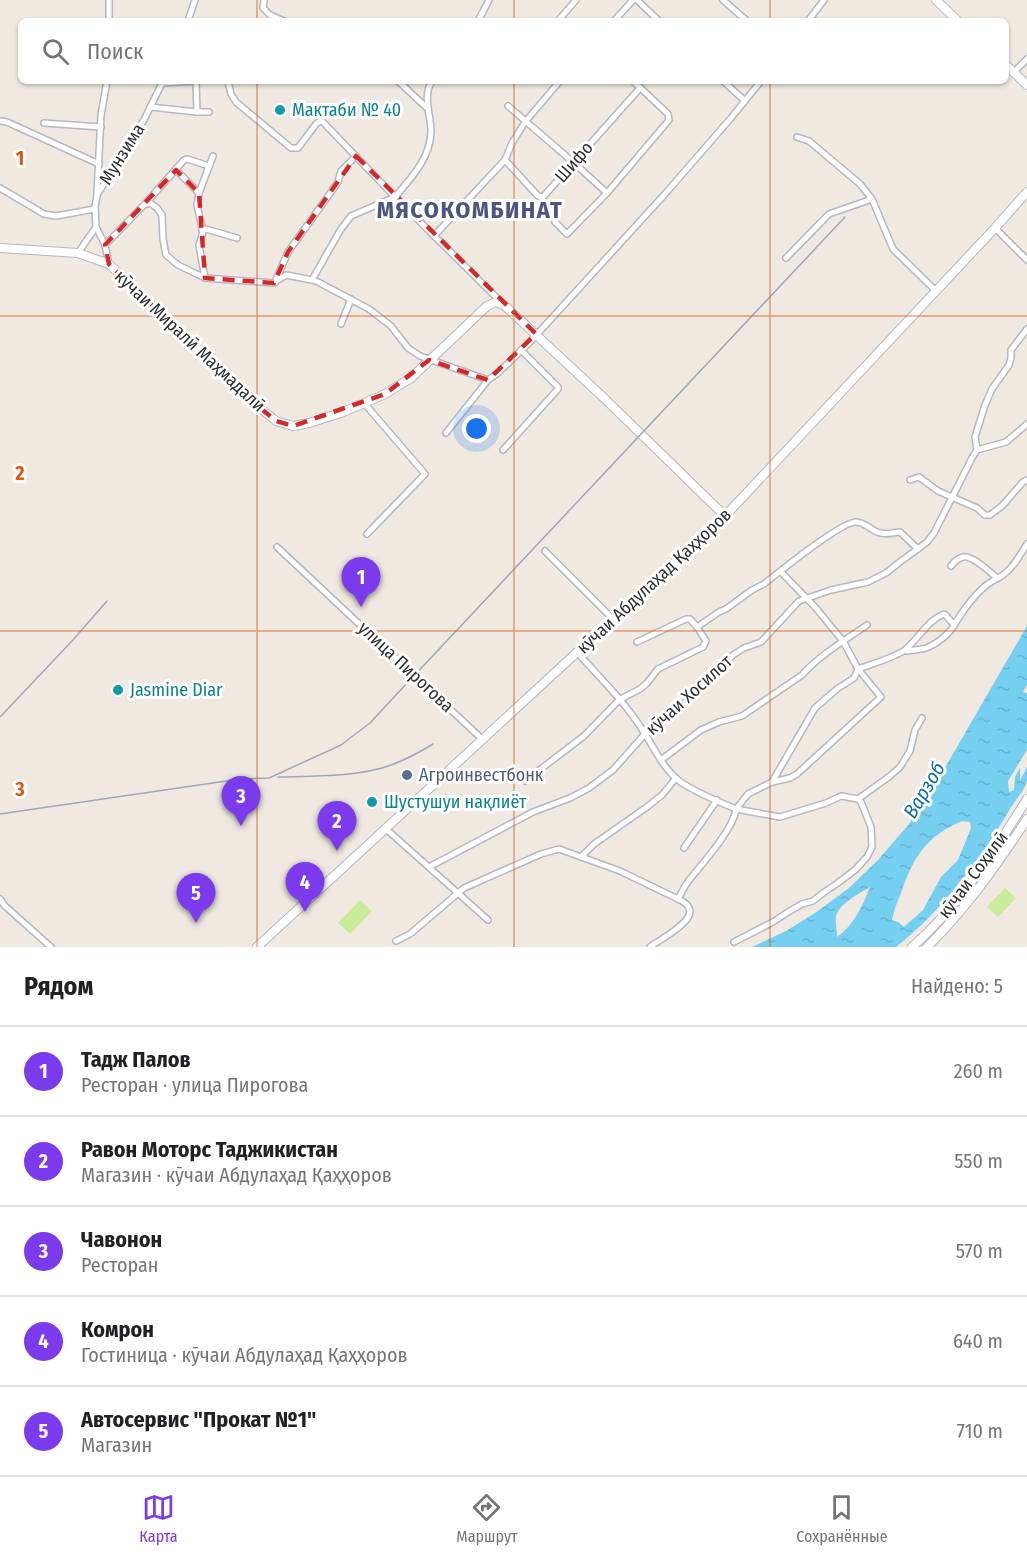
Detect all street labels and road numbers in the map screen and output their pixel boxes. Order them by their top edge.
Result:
street label: Мунзима [95,119,149,189]
street label: Шифо [550,137,598,187]
street label: кӯчаи Миралӣ Маҳмадалӣ [110,265,270,417]
street label: кӯчаи Абдулаҳад Қаҳҳоров [572,504,736,658]
street label: улица Пирогова [354,617,458,717]
street label: кӯчаи Хосилот [641,650,737,740]
street label: кӯчаи Соҳилӣ [933,827,1013,923]

